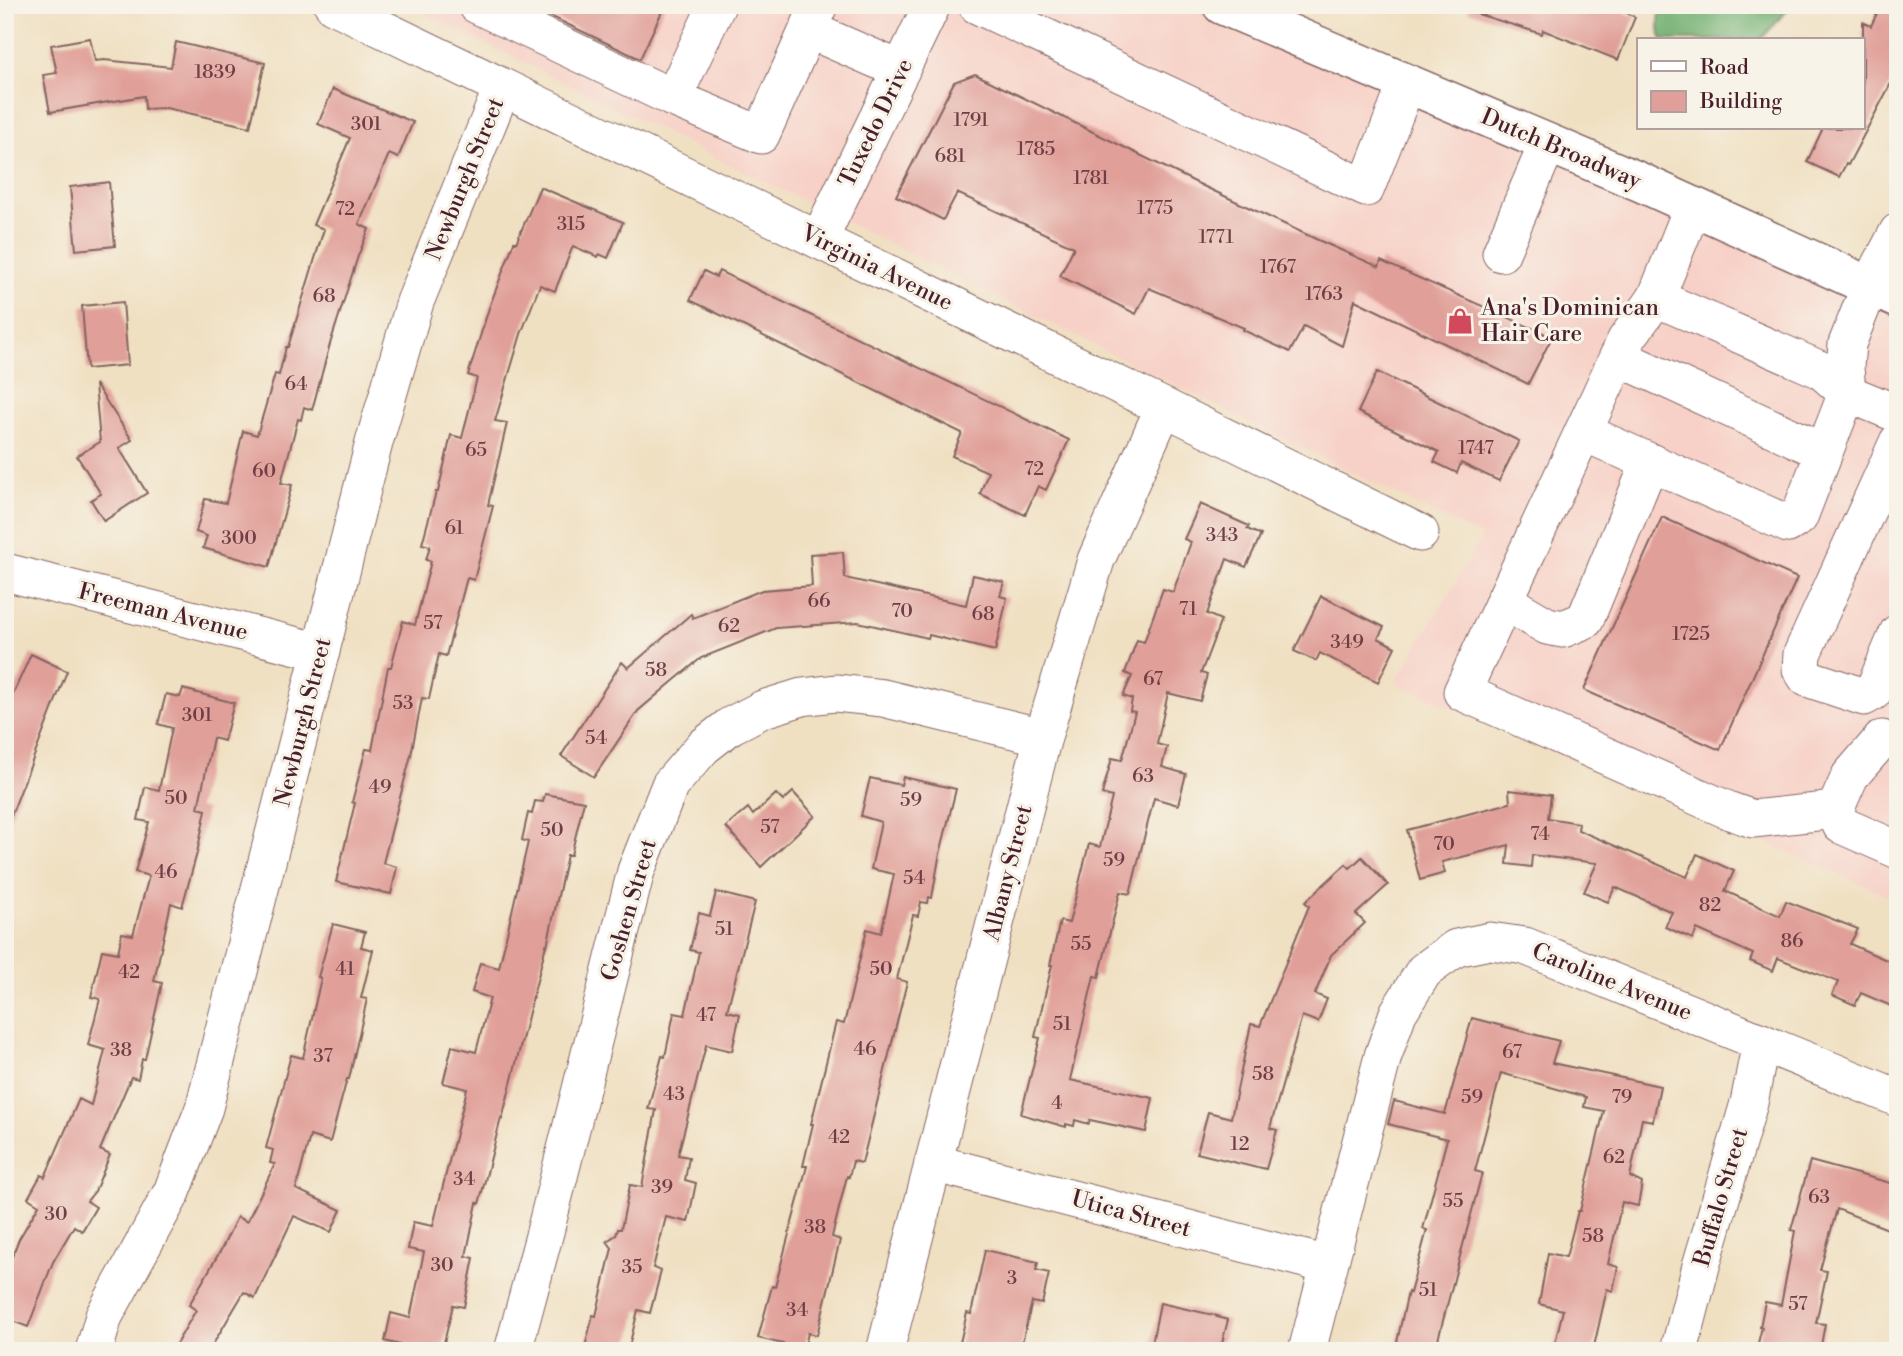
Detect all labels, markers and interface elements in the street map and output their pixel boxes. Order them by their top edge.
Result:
legend [1637,38,1864,130]
street label: Tuxedo Drive [833,54,919,192]
text: Road [1700,55,1749,81]
house number: 1839 [194,60,236,84]
text: Building [1699,89,1782,115]
street label: Newburgh Street [420,94,510,264]
street label: Dutch Broadway [1477,103,1646,196]
house number: 1791 [953,108,989,132]
house number: 301 [351,112,381,136]
house number: 1785 [1017,137,1055,161]
house number: 681 [935,144,965,168]
house number: 1781 [1073,166,1109,190]
house number: 1775 [1137,196,1173,220]
house number: 72 [335,197,355,221]
house number: 315 [557,212,585,236]
street label: Virginia Avenue [796,219,957,317]
house number: 1771 [1198,225,1234,249]
house number: 1767 [1260,255,1297,279]
house number: 1763 [1305,282,1343,306]
house number: 68 [312,284,336,308]
place label: Ana's Dominican Hair Care [1480,294,1659,348]
shop icon: Ana's Dominican Hair Care [1445,306,1475,336]
house number: 64 [284,372,308,396]
house number: 1747 [1458,436,1494,460]
house number: 65 [465,438,487,462]
house number: 72 [1024,457,1044,481]
house number: 60 [252,459,276,483]
house number: 61 [444,516,464,540]
house number: 343 [1206,523,1238,547]
house number: 300 [221,526,257,550]
street label: Freeman Avenue [75,577,251,647]
house number: 66 [807,589,831,613]
house number: 71 [1179,597,1197,621]
house number: 70 [891,599,913,623]
house number: 68 [971,602,995,626]
house number: 57 [423,611,443,635]
house number: 62 [718,614,740,638]
house number: 1725 [1672,622,1710,646]
house number: 349 [1330,630,1364,654]
street label: Newburgh Street [268,635,338,809]
house number: 58 [645,658,667,682]
house number: 67 [1143,667,1163,691]
house number: 53 [393,691,413,715]
house number: 301 [182,703,212,727]
house number: 54 [585,726,607,750]
house number: 63 [1132,764,1154,788]
house number: 49 [369,775,391,799]
house number: 50 [164,786,188,810]
house number: 59 [900,788,922,812]
street label: Albany Street [977,802,1038,945]
house number: 57 [760,815,780,839]
house number: 50 [540,818,564,842]
house number: 74 [1530,822,1550,846]
house number: 70 [1433,832,1455,856]
street label: Goshen Street [595,836,663,984]
house number: 59 [1103,848,1125,872]
house number: 46 [155,860,177,884]
house number: 54 [903,866,925,890]
house number: 82 [1699,893,1721,917]
house number: 51 [715,917,733,941]
house number: 86 [1780,929,1804,953]
house number: 55 [1071,932,1091,956]
street label: Caroline Avenue [1528,937,1696,1027]
house number: 41 [335,957,355,981]
house number: 50 [869,957,893,981]
house number: 42 [118,960,140,984]
house number: 47 [696,1003,716,1027]
house number: 51 [1053,1012,1071,1036]
house number: 46 [854,1037,876,1061]
house number: 38 [110,1038,132,1062]
house number: 67 [1502,1040,1522,1064]
house number: 37 [313,1044,333,1068]
house number: 58 [1252,1062,1274,1086]
house number: 43 [663,1082,685,1106]
house number: 59 [1461,1085,1483,1109]
house number: 79 [1612,1085,1632,1109]
house number: 4 [1051,1091,1063,1115]
house number: 42 [828,1125,850,1149]
street label: Buffalo Street [1688,1125,1754,1270]
house number: 12 [1230,1132,1250,1156]
house number: 62 [1603,1145,1625,1169]
house number: 34 [453,1167,475,1191]
house number: 39 [651,1175,673,1199]
street label: Utica Street [1068,1185,1194,1243]
house number: 63 [1808,1185,1830,1209]
house number: 55 [1443,1189,1463,1213]
house number: 30 [44,1202,68,1226]
house number: 38 [804,1215,826,1239]
house number: 58 [1582,1224,1604,1248]
house number: 30 [430,1253,454,1277]
house number: 35 [622,1255,642,1279]
house number: 3 [1007,1266,1017,1290]
house number: 51 [1419,1278,1437,1302]
house number: 57 [1788,1292,1808,1316]
house number: 34 [786,1298,808,1322]

